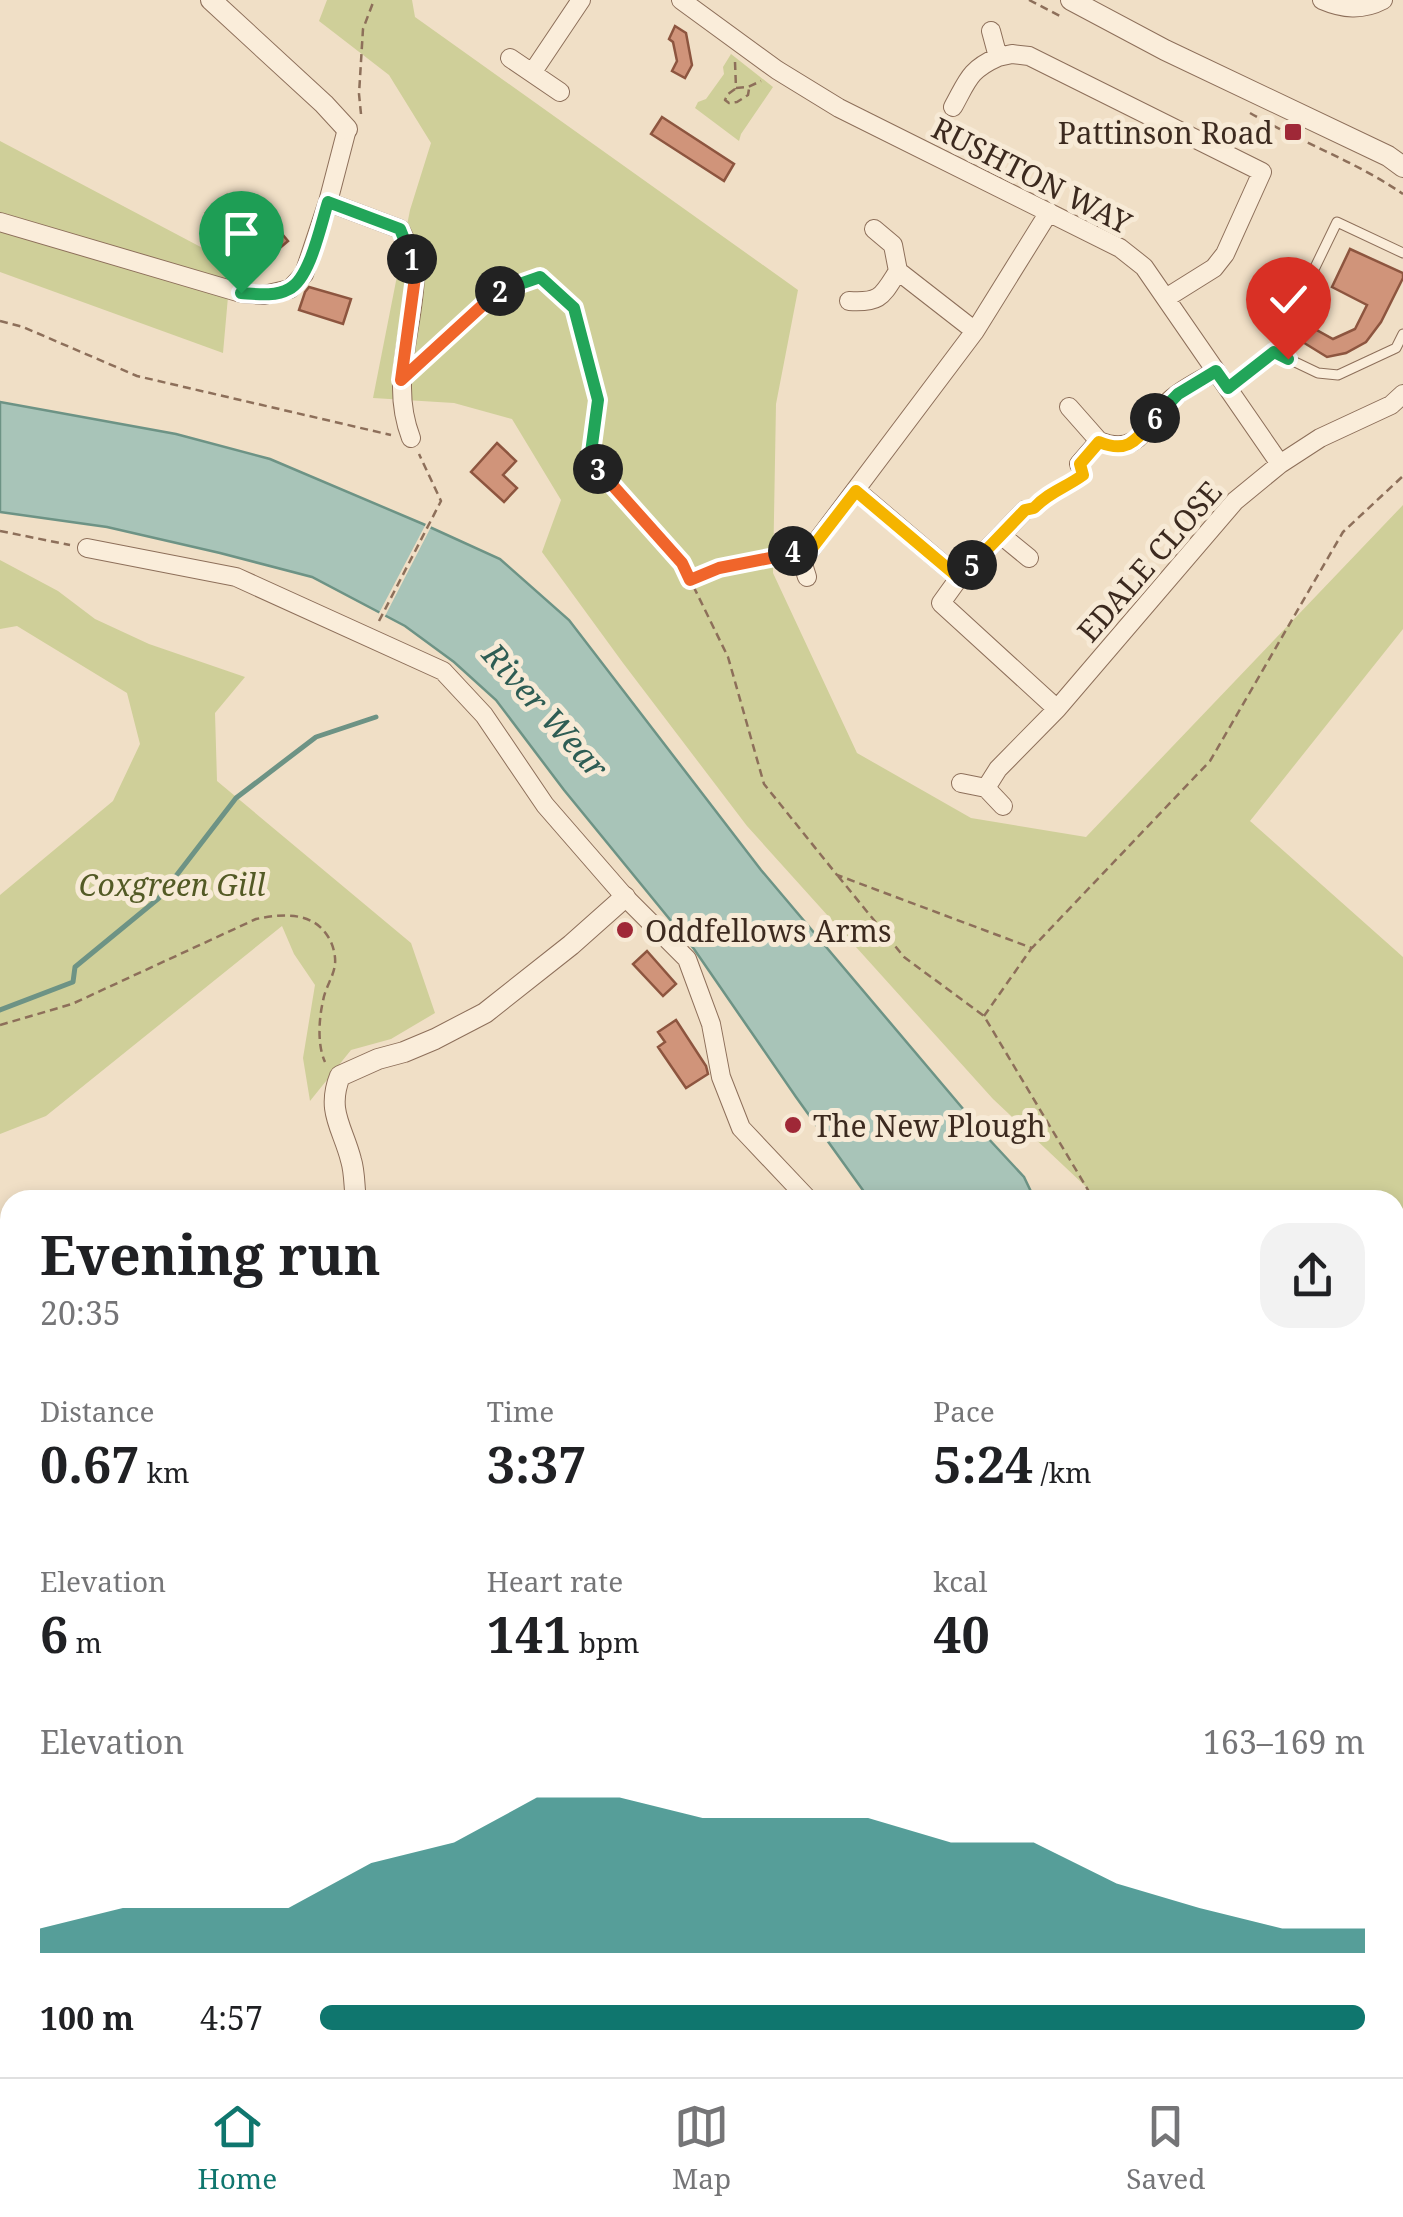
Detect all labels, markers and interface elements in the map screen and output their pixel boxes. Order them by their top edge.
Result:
street label: RUSHTON WAY [925,107,1139,243]
place label: Pattinson Road [1058,112,1273,153]
marker: Pattinson Road [1282,121,1304,143]
pin [199,191,284,294]
icon: arrive [214,206,269,261]
pin: 1 [387,234,437,284]
text: 1 [404,240,420,278]
pin [1246,257,1331,360]
pin: 2 [475,266,525,316]
text: 2 [492,272,508,310]
icon: check [1261,272,1316,327]
pin: 6 [1130,393,1180,443]
text: 6 [1147,399,1163,437]
pin: 3 [573,444,623,494]
text: 3 [590,450,606,488]
street label: EDALE CLOSE [1068,472,1230,650]
pin: 4 [768,526,818,576]
text: 4 [785,532,801,570]
pin: 5 [947,540,997,590]
text: 5 [964,546,980,584]
water label: River Wear [473,632,619,788]
park label: Coxgreen Gill [79,864,265,905]
place label: Oddfellows Arms [645,910,891,951]
marker: Oddfellows Arms [614,919,636,941]
place label: The New Plough [813,1105,1046,1146]
marker: The New Plough [782,1114,804,1136]
text: Evening run [40,1216,381,1291]
button: share [1260,1223,1365,1328]
text: 20:35 [40,1291,121,1334]
text: Distance [40,1392,154,1430]
text: Time [487,1392,554,1430]
text: Pace [933,1392,995,1430]
text: 0.67 [40,1430,139,1498]
text: 3:37 [487,1430,587,1498]
text: 5:24 [933,1430,1033,1498]
text: km [139,1453,190,1491]
text: /km [1033,1453,1091,1491]
text: Elevation [40,1562,166,1600]
text: Heart rate [487,1562,623,1600]
text: kcal [933,1562,987,1600]
text: 6 [40,1600,68,1668]
text: 141 [487,1600,571,1668]
text: 40 [933,1600,990,1668]
text: m [68,1623,102,1661]
text: bpm [571,1623,640,1661]
text: Elevation [40,1720,184,1763]
text: 163–169 m [1203,1720,1365,1763]
text: 100 m [40,1996,134,2039]
text: 4:57 [200,1996,263,2039]
tab: Home [197,2099,277,2197]
tab: Map [672,2099,731,2197]
tab: Saved [1126,2099,1206,2197]

